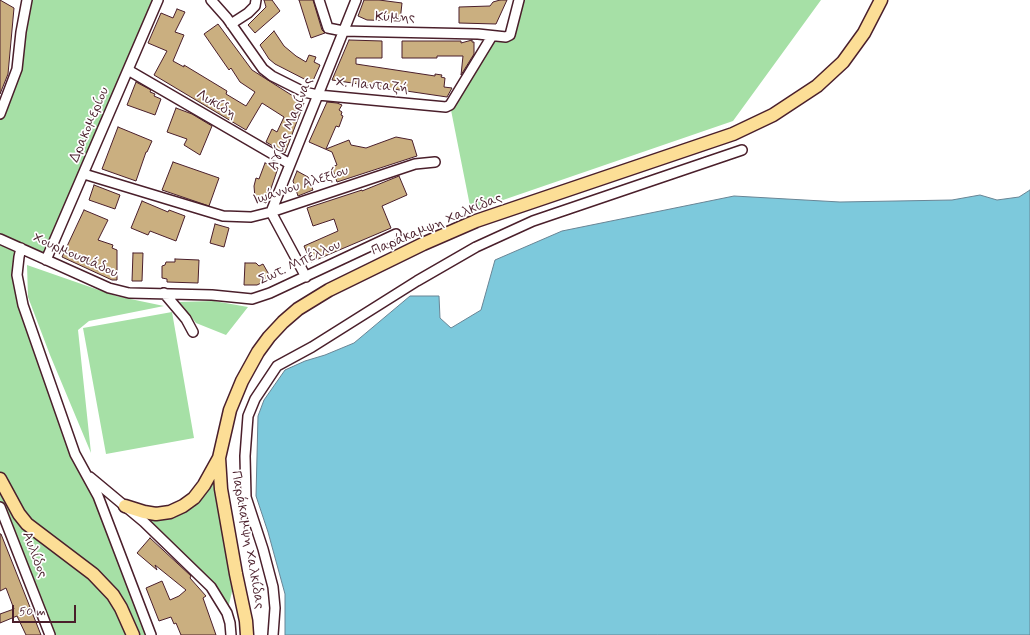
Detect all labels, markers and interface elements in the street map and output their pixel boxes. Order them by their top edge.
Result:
street label: Κύμης [375,9,415,27]
street label: Χ. Πανταζή [335,74,409,98]
street label: Αγίας Μαρίνας [265,75,317,173]
street label: Δρακομερίου [67,85,113,165]
street label: Λυκίδη [193,87,239,123]
street label: Ιωάννου Αλεξίου [251,163,351,209]
street label: Παράκαμψη Χαλκίδας [369,190,505,260]
street label: Χουρμουσιάδου [30,230,120,282]
street label: Σωτ. Μπέλλου [256,237,344,289]
street label: Παράκαμψη Χαλκίδας [227,469,267,611]
street label: Αυλίδος [18,530,50,580]
scale bar [14,597,78,623]
text: 50 m [19,604,46,620]

